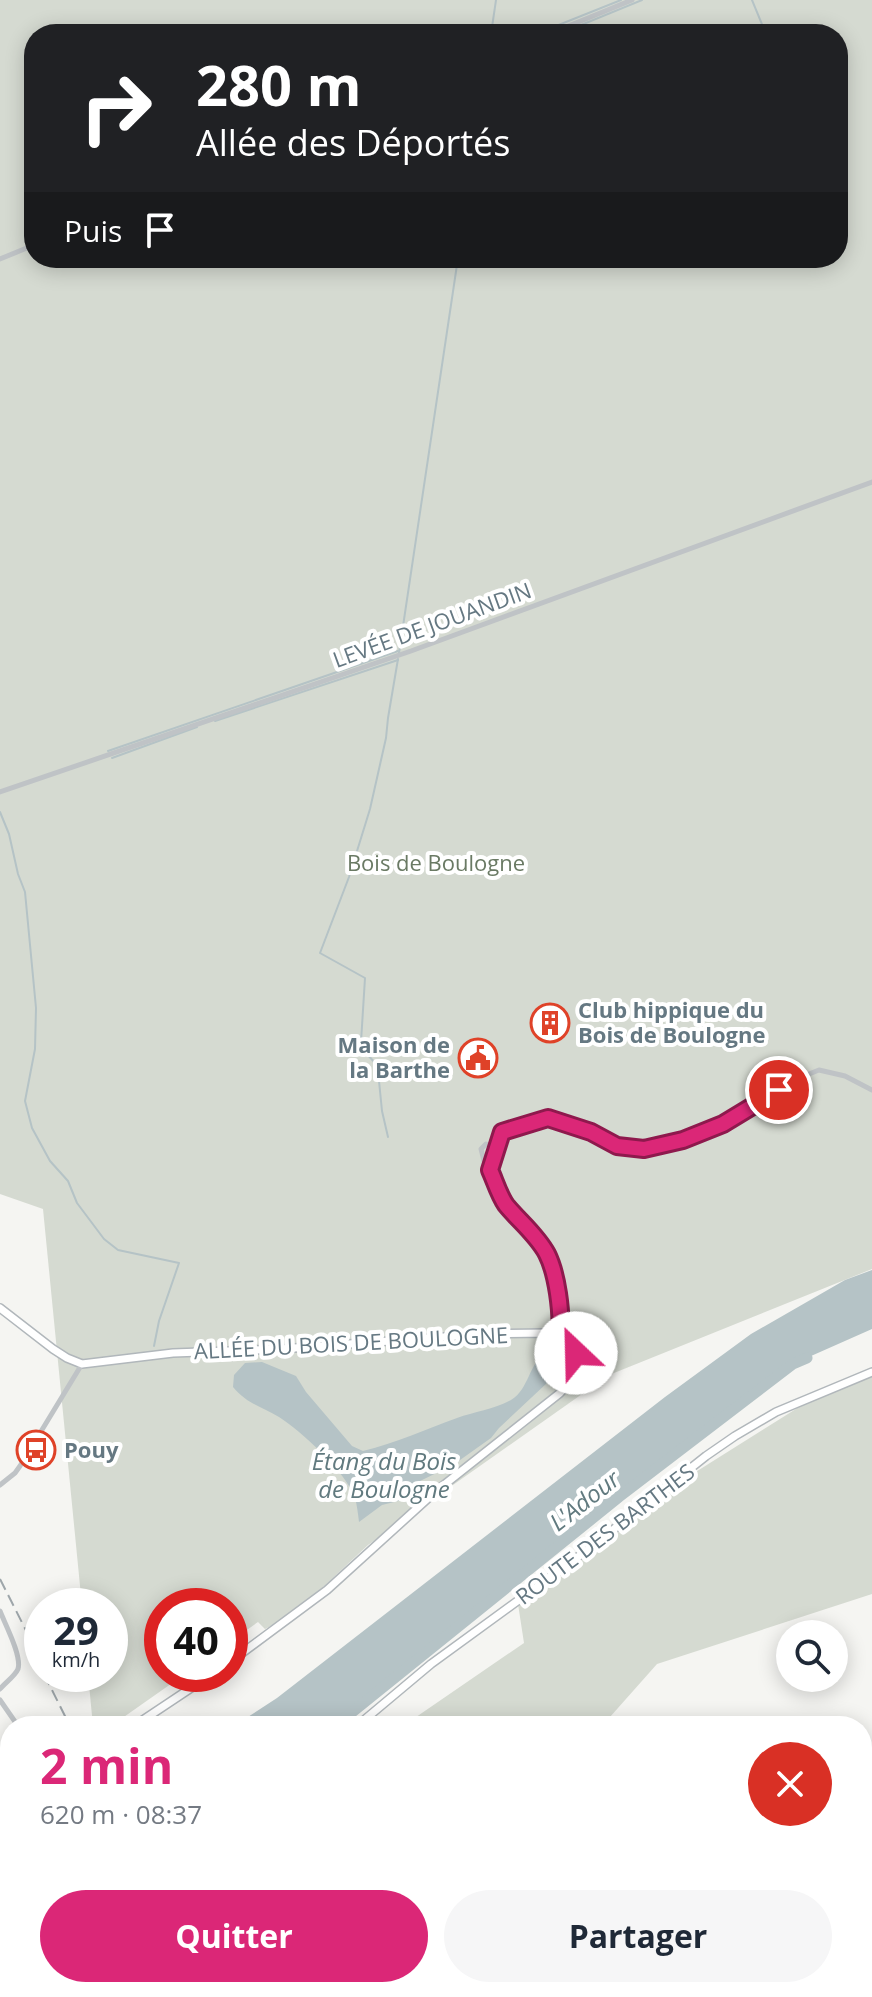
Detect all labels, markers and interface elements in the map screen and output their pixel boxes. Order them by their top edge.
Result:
text: 280 m [196,46,362,122]
icon: right [64,56,168,160]
text: Allée des Déportés [196,118,510,167]
icon: arrive [138,208,182,252]
text: Puis [64,210,122,251]
street label: LEVÉE DE JOUANDIN [328,574,535,674]
park label: Bois de Boulogne [347,847,525,877]
place label: Club hippique du Bois de Boulogne [578,994,765,1049]
building icon: Club hippique du Bois de Boulogne [529,1002,571,1044]
place label: Maison de la Barthe [338,1029,450,1084]
public building icon: Maison de la Barthe [457,1037,499,1079]
pin [745,1056,813,1124]
icon: arrive [757,1068,801,1112]
position arrow [534,1311,618,1395]
street label: ALLÉE DU BOIS DE BOULOGNE [193,1319,509,1365]
bus stop icon: Pouy [15,1429,57,1471]
place label: Pouy [64,1434,119,1464]
water label: Étang du Bois de Boulogne [312,1444,456,1505]
street label: ROUTE DES BARTHES [509,1456,700,1611]
water label: L'Adour [542,1461,627,1538]
speed limit sign: 40 [144,1588,248,1692]
text: 29 [53,1602,99,1657]
map controls [776,1620,848,1692]
button: search [776,1620,848,1692]
text: km/h [52,1646,100,1673]
text: 2 min [40,1733,173,1798]
button: close [748,1742,832,1826]
text: 620 m · 08:37 [40,1796,202,1832]
button: Quitter [40,1890,428,1982]
button: Partager [444,1890,832,1982]

